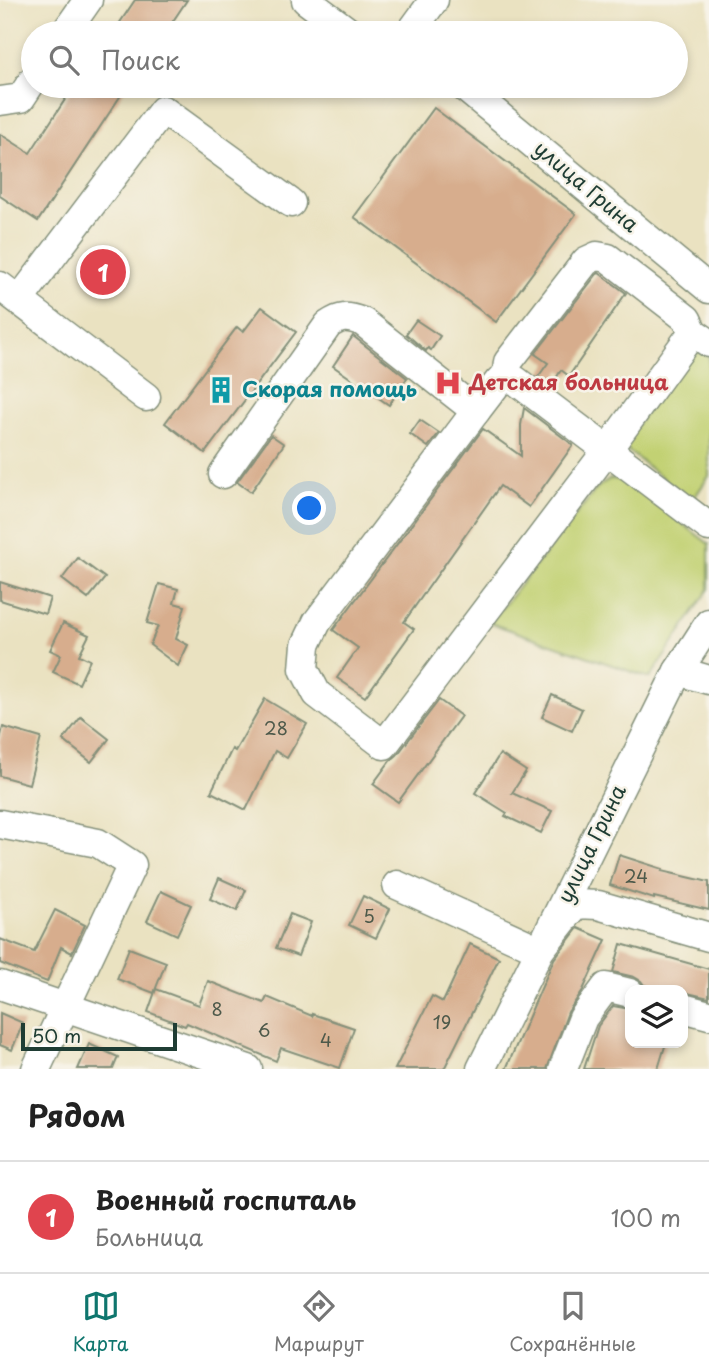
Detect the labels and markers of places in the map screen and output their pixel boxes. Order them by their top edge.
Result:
pin: 1 [80,246,126,298]
place label: Детская больница [468,365,669,397]
hospital icon: Детская больница [433,368,463,398]
place label: Скорая помощь [242,372,417,404]
building icon: Скорая помощь [206,375,236,405]

